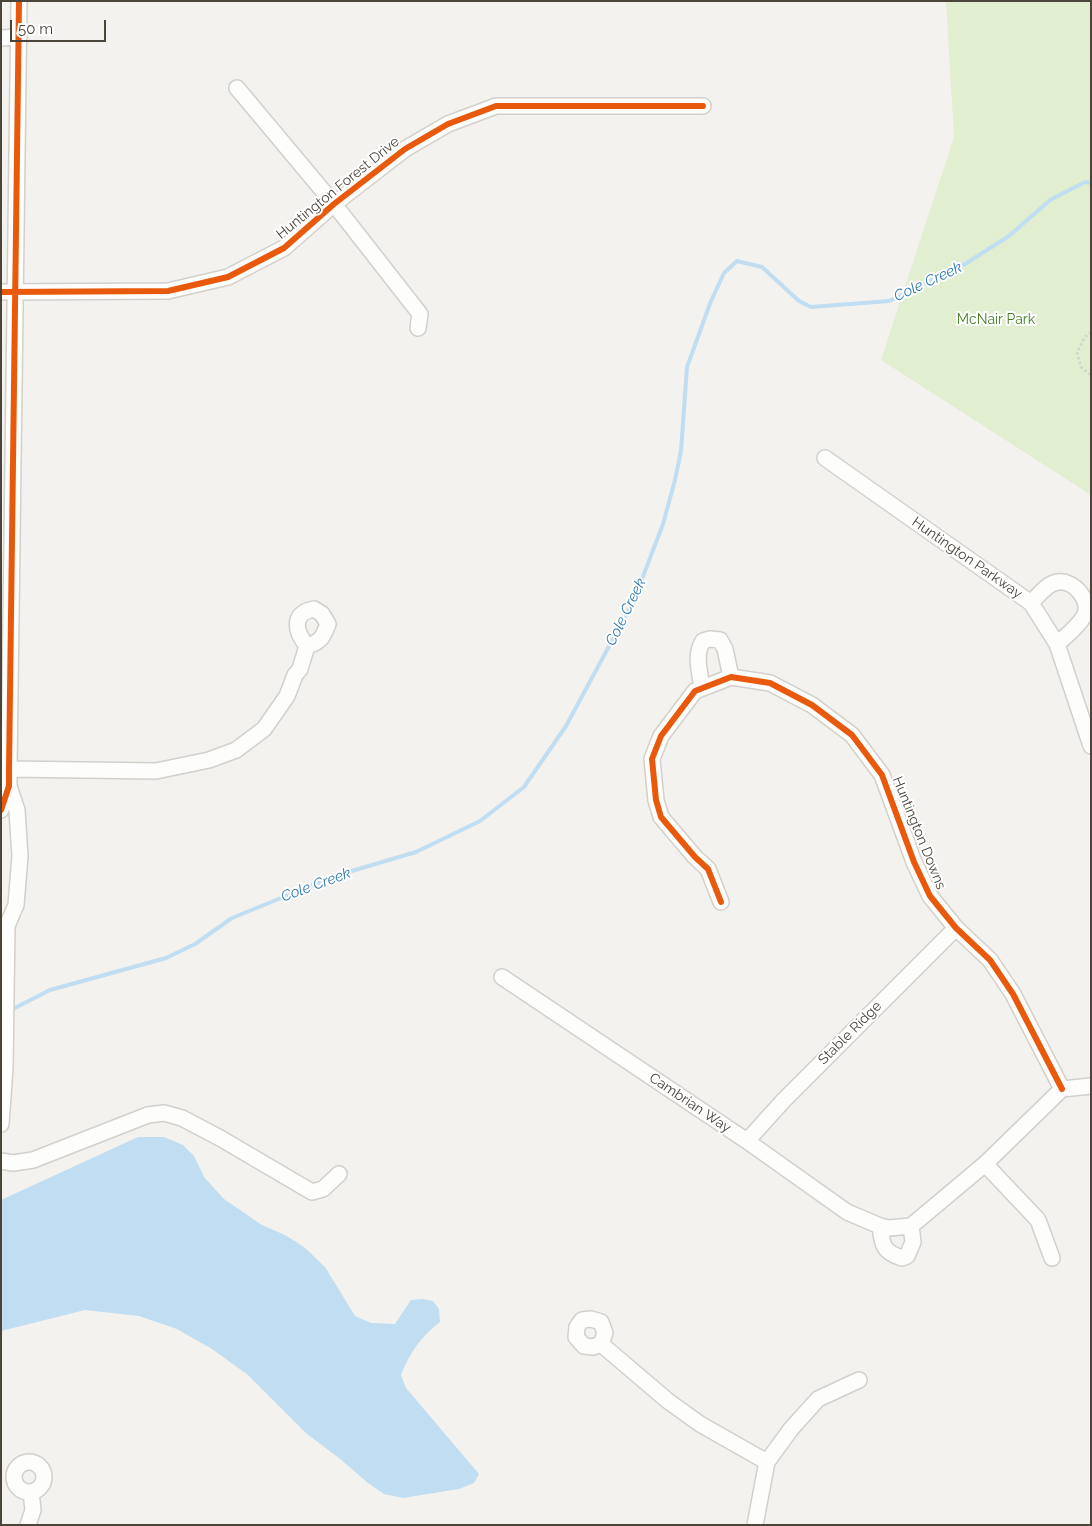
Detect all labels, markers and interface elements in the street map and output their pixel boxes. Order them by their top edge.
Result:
scale bar [12,10,109,42]
text: 50 m [18,20,53,38]
street label: Huntington Forest Drive [273,133,403,243]
water label: Cole Creek [891,258,965,306]
park label: McNair Park [957,312,1035,328]
street label: Huntington Parkway [909,514,1025,602]
water label: Cole Creek [602,575,650,649]
street label: Huntington Downs [889,774,949,892]
water label: Cole Creek [279,864,353,906]
street label: Stable Ridge [815,998,885,1068]
street label: Cambrian Way [646,1069,734,1137]

